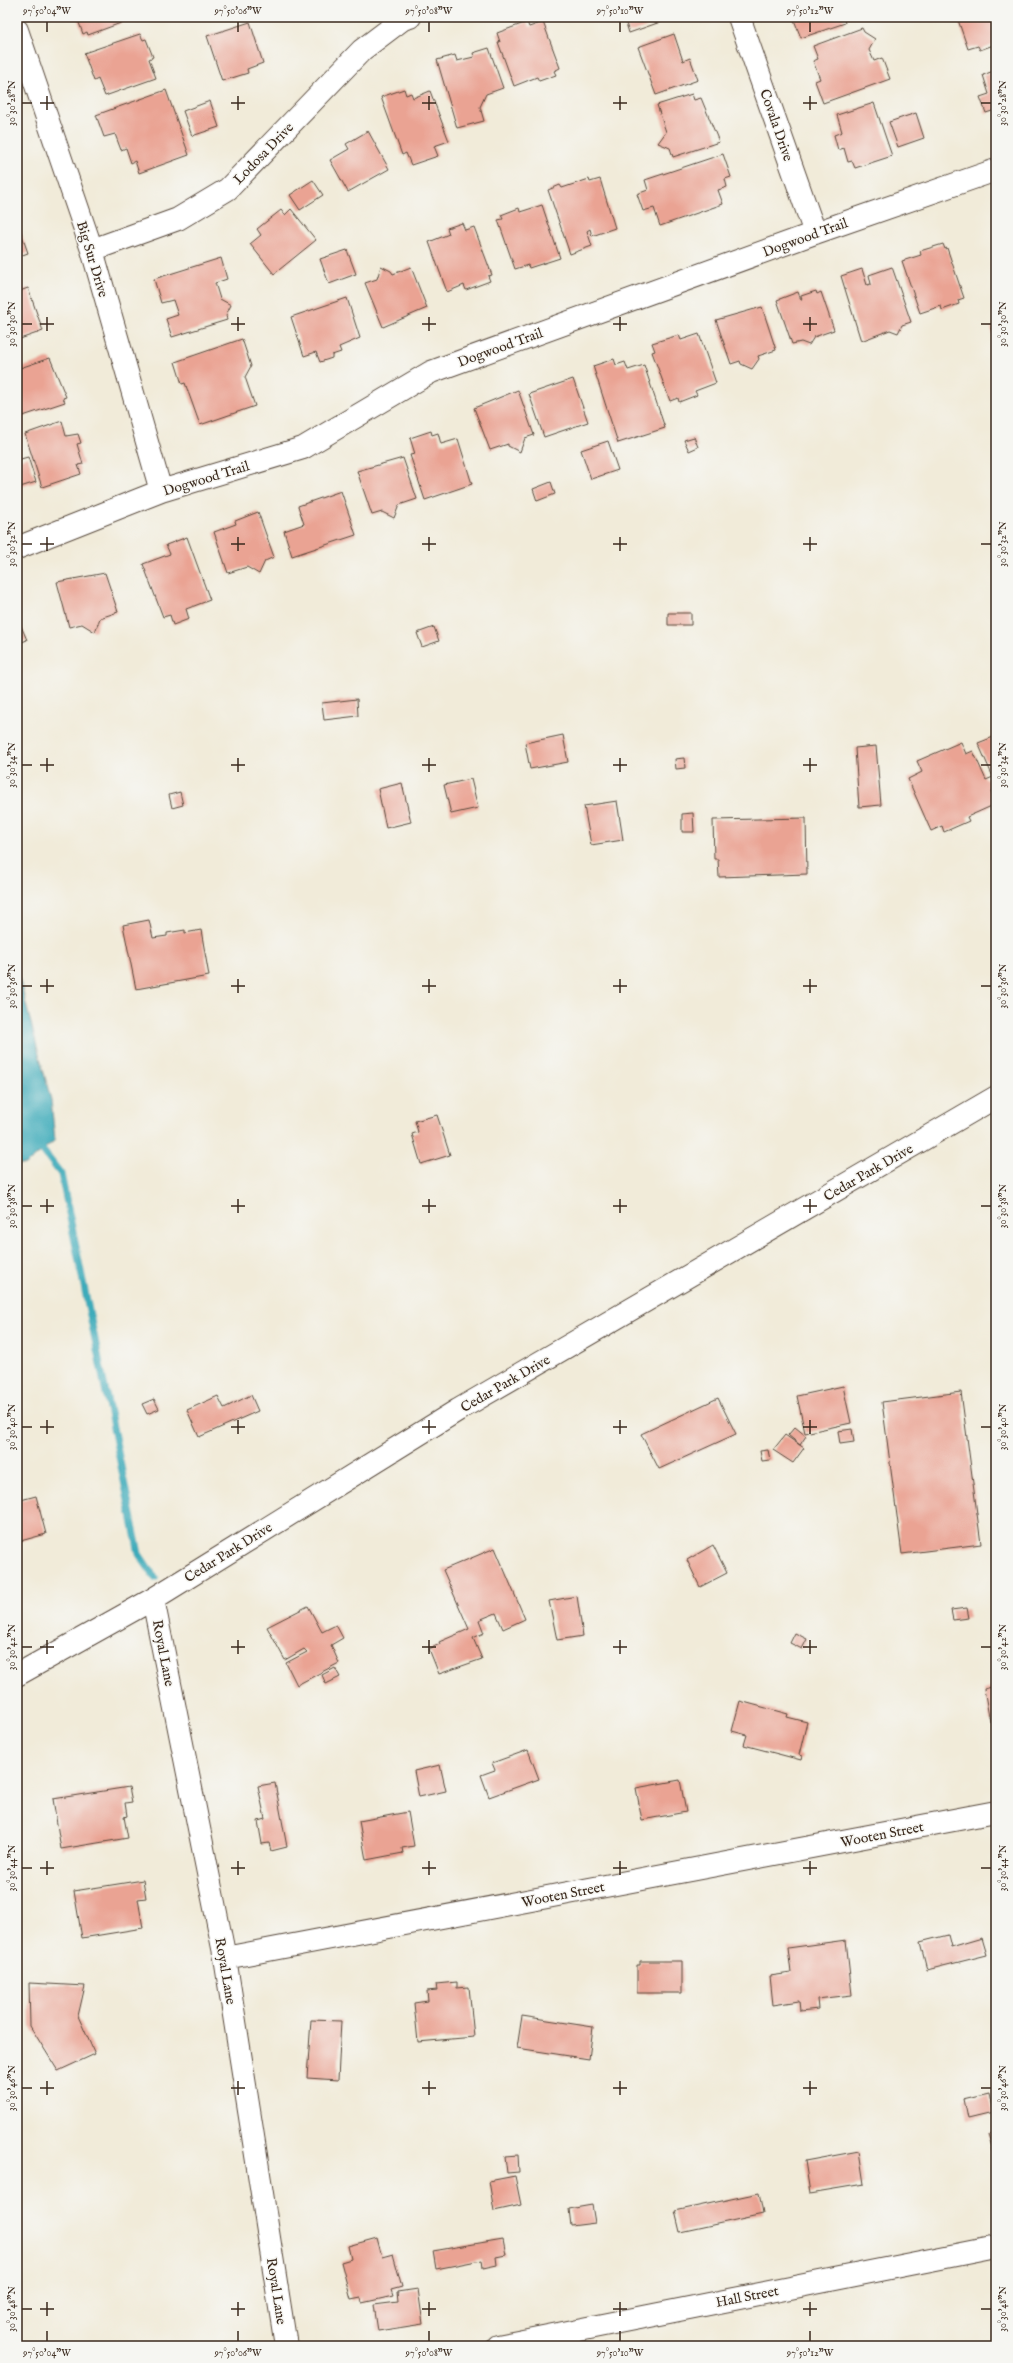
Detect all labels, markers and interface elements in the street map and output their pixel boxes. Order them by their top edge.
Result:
text: 97°50'04"W [22,5,71,18]
text: 97°50'06"W [213,5,262,18]
text: 97°50'08"W [405,5,453,18]
text: 97°50'10"W [596,5,644,18]
text: 97°50'12"W [786,5,834,18]
text: 30°30'28"N [6,80,19,126]
text: 30°30'28"N [997,80,1010,126]
street label: Covala Drive [755,87,797,164]
street label: Lodosa Drive [230,119,298,188]
street label: Dogwood Trail [760,214,850,262]
street label: Big Sur Drive [72,219,112,300]
text: 30°30'30"N [6,301,19,347]
text: 30°30'30"N [997,301,1010,347]
street label: Dogwood Trail [455,324,545,372]
street label: Dogwood Trail [161,457,252,501]
text: 30°30'32"N [6,521,19,567]
text: 30°30'32"N [997,521,1010,567]
text: 30°30'34"N [6,742,19,788]
text: 30°30'34"N [997,742,1010,788]
text: 30°30'36"N [6,963,19,1008]
text: 30°30'36"N [997,963,1010,1008]
street label: Cedar Park Drive [821,1140,917,1206]
text: 30°30'38"N [6,1183,19,1228]
text: 30°30'38"N [997,1183,1010,1228]
street label: Cedar Park Drive [458,1351,554,1417]
text: 30°30'40"N [6,1403,19,1450]
text: 30°30'40"N [997,1403,1010,1450]
street label: Cedar Park Drive [181,1518,276,1587]
street label: Royal Lane [148,1618,178,1689]
text: 30°30'42"N [6,1623,19,1670]
text: 30°30'42"N [997,1623,1010,1670]
street label: Wooten Street [839,1818,925,1852]
text: 30°30'44"N [6,1844,19,1891]
text: 30°30'44"N [997,1844,1010,1891]
street label: Wooten Street [520,1878,606,1912]
street label: Royal Lane [210,1936,240,2007]
text: 30°30'46"N [6,2065,19,2111]
text: 30°30'46"N [997,2065,1010,2111]
street label: Royal Lane [262,2256,290,2327]
street label: Hall Street [714,2282,780,2312]
text: 30°30'48"N [6,2286,19,2332]
text: 30°30'48"N [997,2286,1010,2332]
text: 97°50'04"W [22,2347,71,2360]
text: 97°50'06"W [213,2347,262,2360]
text: 97°50'08"W [405,2347,453,2360]
text: 97°50'10"W [596,2347,644,2360]
text: 97°50'12"W [786,2347,834,2360]

